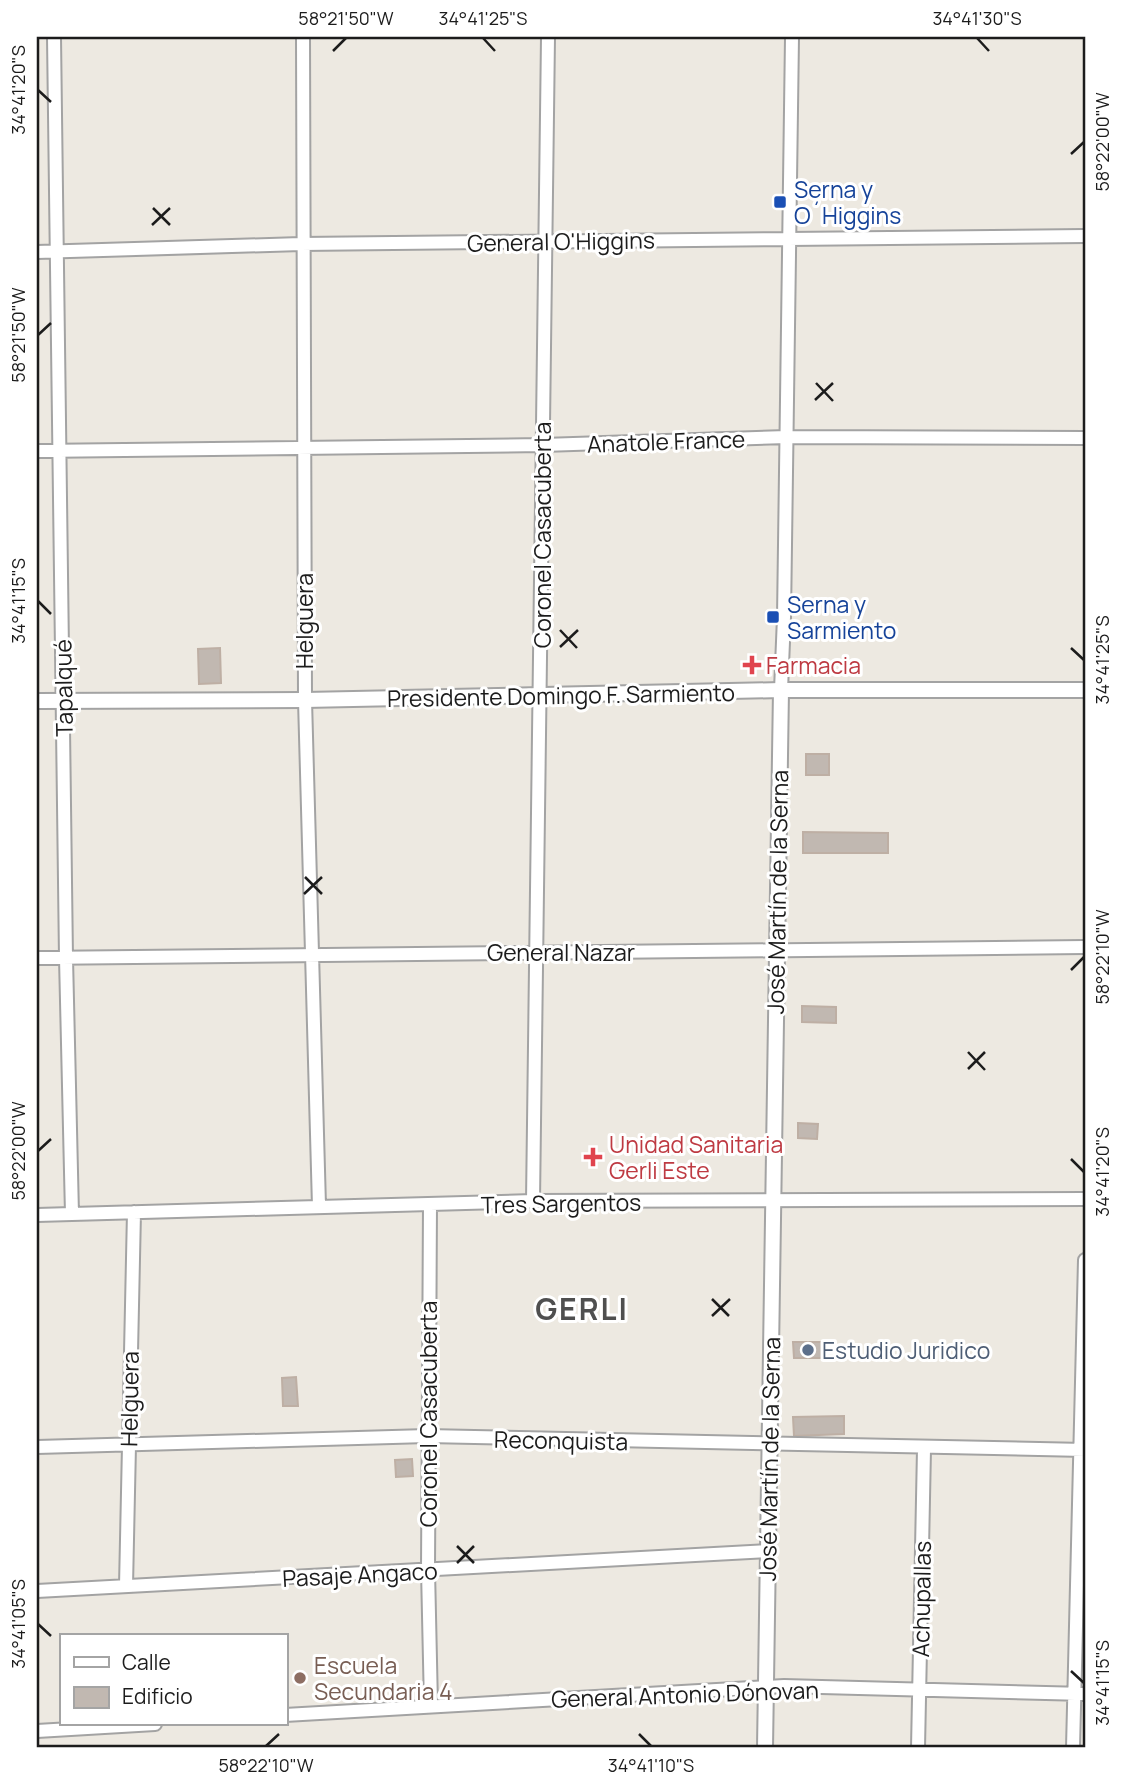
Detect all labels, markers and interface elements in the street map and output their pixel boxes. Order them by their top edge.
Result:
text: 58°21'50"W [298,6,394,30]
text: 34°41'25"S [439,6,527,30]
text: 34°41'30"S [932,6,1022,30]
text: 34°41'20"S [6,45,30,135]
text: 58°22'00"W [1090,92,1114,192]
place label: Serna y O´Higgins [794,173,901,231]
marker: Serna y O´Higgins [772,194,788,210]
street label: General O'Higgins [467,223,655,259]
text: 58°21'50"W [6,287,30,383]
street label: Coronel Casacuberta [526,422,558,648]
street label: Anatole France [586,422,746,460]
text: 34°41'15"S [6,558,30,644]
street label: Helguera [288,573,320,669]
place label: Serna y Sarmiento [787,588,896,646]
marker: Serna y Sarmiento [765,609,781,625]
text: 34°41'25"S [1090,616,1114,704]
street label: Tapalqué [46,639,80,737]
place label: Farmacia [766,649,861,681]
marker: Farmacia [744,657,760,673]
street label: Presidente Domingo F. Sarmiento [387,676,735,714]
street label: José Martín de la Serna [759,770,795,1014]
text: 58°22'10"W [1090,909,1114,1005]
street label: General Nazar [487,936,635,968]
text: 58°22'00"W [6,1101,30,1201]
text: 34°41'20"S [1090,1127,1114,1217]
place label: Unidad Sanitaria Gerli Este [609,1128,783,1186]
marker: Unidad Sanitaria Gerli Este [583,1147,603,1167]
street label: Tres Sargentos [481,1186,641,1220]
district label: GERLI [535,1288,629,1329]
street label: Coronel Casacuberta [412,1301,444,1527]
place label: Estudio Juridico [822,1334,990,1366]
street label: José Martín de la Serna [751,1337,787,1581]
marker: Estudio Juridico [800,1342,816,1358]
street label: Helguera [112,1351,146,1447]
street label: Reconquista [494,1423,628,1457]
street label: Achupallas [904,1540,938,1658]
street label: Pasaje Angaco [282,1554,438,1594]
text: 34°41'05"S [6,1579,30,1669]
legend [60,1634,287,1726]
text: 34°41'15"S [1090,1640,1114,1726]
text: Calle [122,1648,171,1676]
place label: Escuela Secundaria 4 [314,1649,453,1707]
marker: Escuela Secundaria 4 [292,1670,308,1686]
street label: General Antonio Dónovan [551,1673,819,1715]
text: Edificio [122,1682,193,1710]
text: 58°22'10"W [218,1753,314,1777]
text: 34°41'10"S [608,1753,694,1777]

